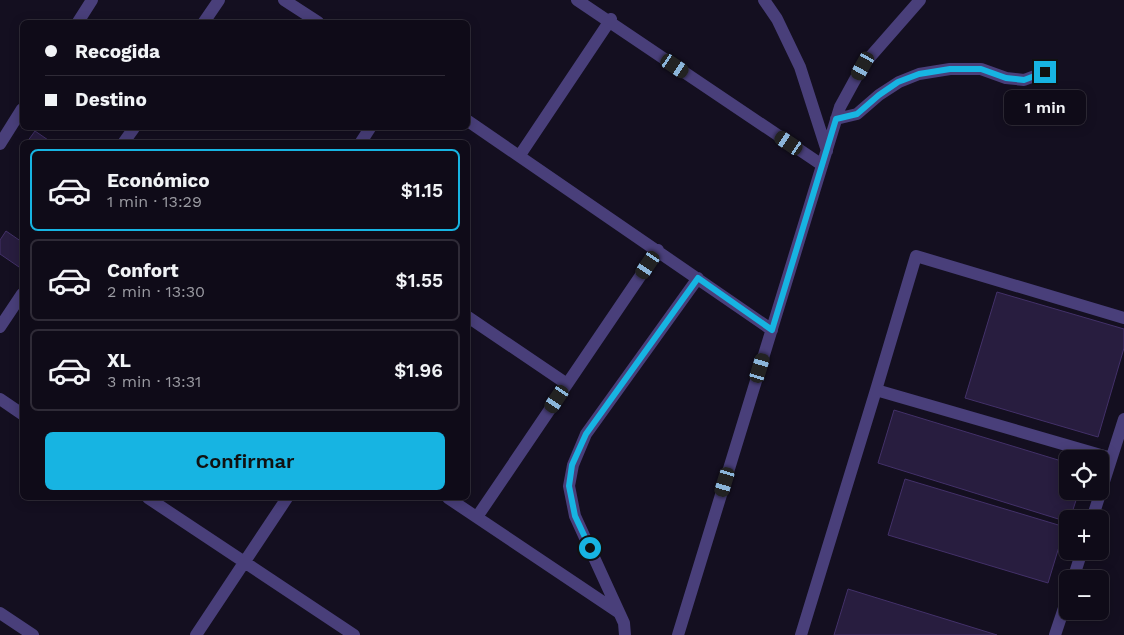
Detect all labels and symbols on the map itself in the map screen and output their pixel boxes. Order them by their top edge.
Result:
car [849,49,876,83]
car [658,51,691,81]
route end [1034,61,1056,83]
callout: 1 min [1004,90,1086,124]
car [772,128,805,158]
car [633,248,662,282]
car [748,351,771,385]
car [542,382,571,416]
car [713,465,736,499]
route start [579,537,601,559]

